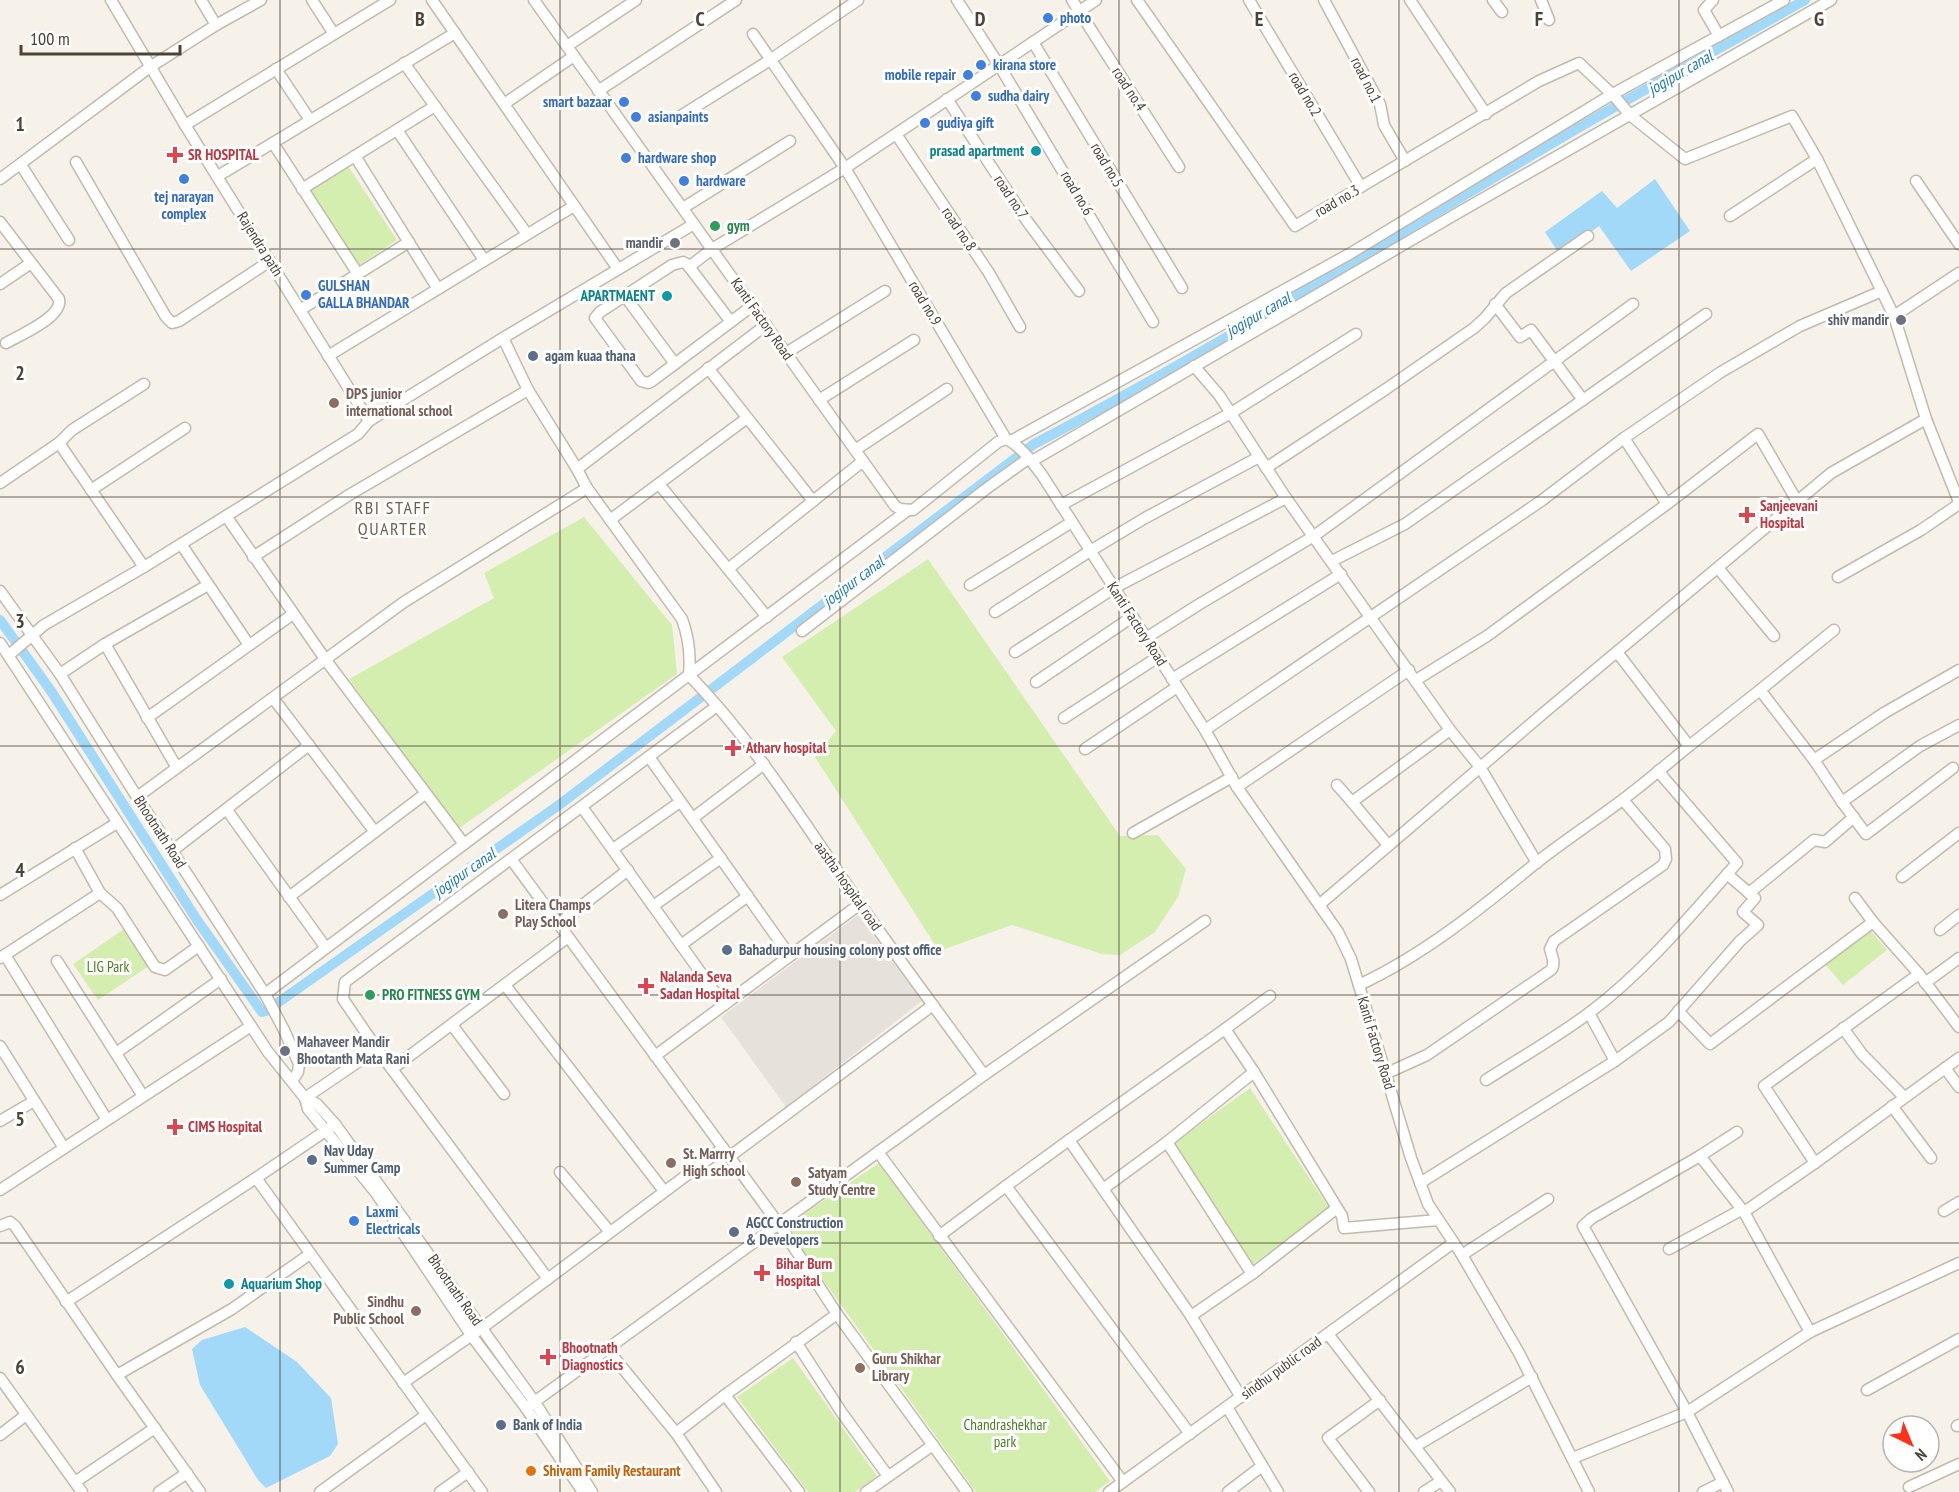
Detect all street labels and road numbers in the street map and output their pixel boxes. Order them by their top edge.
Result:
street label: road no.1 [1347,54,1386,106]
street label: road no.4 [1108,63,1151,115]
street label: road no.2 [1285,68,1326,120]
street label: road no.5 [1087,139,1128,191]
street label: road no.6 [1057,167,1098,219]
street label: road no.7 [990,171,1033,222]
street label: road no.3 [1311,180,1363,221]
street label: road no.8 [938,203,981,254]
street label: Rajendra path [233,208,288,279]
street label: Kanti Factory Road [727,274,798,364]
street label: road no.9 [905,277,946,329]
street label: Kanti Factory Road [1103,578,1172,669]
street label: Bhootnath Road [130,792,191,872]
street label: aastha hospital road [811,837,886,934]
street label: Kanti Factory Road [1353,994,1400,1092]
street label: Bhootnath Road [424,1250,487,1329]
street label: sindhu public road [1237,1332,1325,1403]

